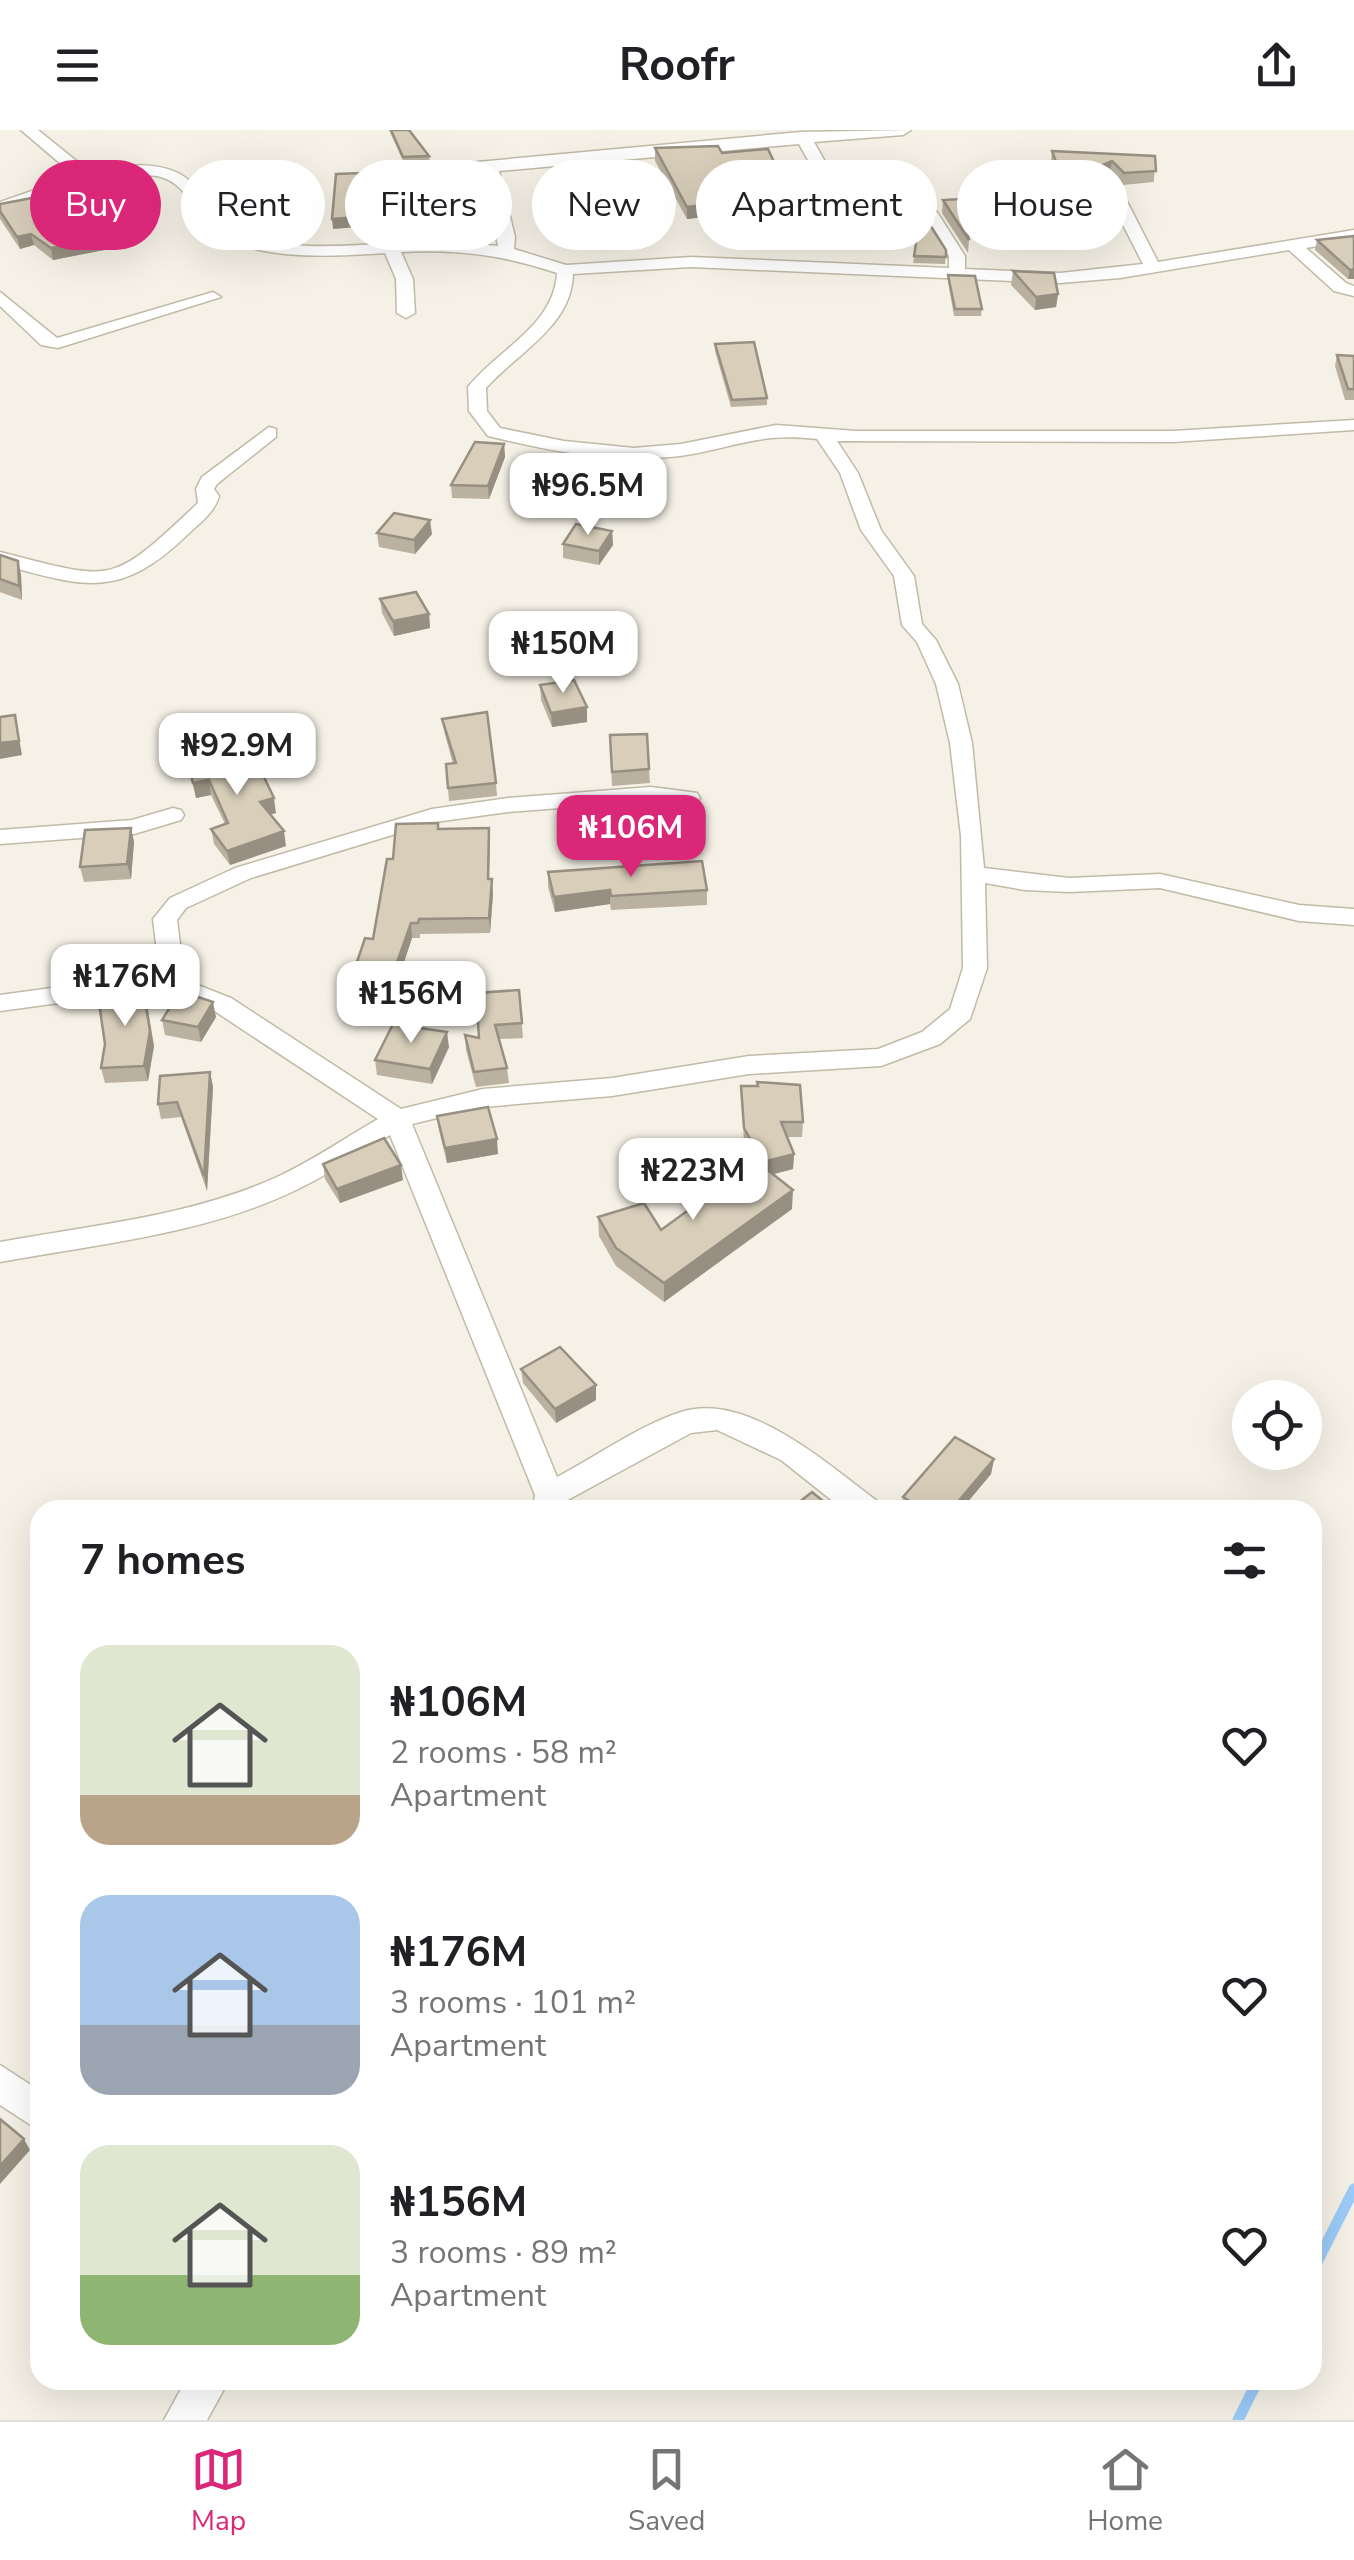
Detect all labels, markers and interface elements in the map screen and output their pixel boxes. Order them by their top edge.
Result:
text: Roofr [619,35,735,96]
icon: menu [50,38,105,93]
icon: share [1249,38,1304,93]
chip: Buy [30,160,161,250]
chip: Rent [181,160,325,250]
chip: Filters [345,160,512,250]
chip: New [532,160,676,250]
chip: Apartment [696,160,937,250]
chip: House [957,160,1128,250]
pin: ₦96.5M [507,453,669,538]
text: ₦96.5M [532,464,644,507]
pin: ₦150M [493,611,633,696]
text: ₦150M [511,622,615,665]
pin: ₦92.9M [156,713,318,798]
text: ₦92.9M [181,724,293,767]
pin: ₦106M [561,795,701,880]
text: ₦106M [579,806,683,849]
pin: ₦176M [55,944,195,1029]
text: ₦176M [73,955,177,998]
pin: ₦156M [341,961,481,1046]
text: ₦156M [359,972,463,1015]
pin: ₦223M [623,1138,763,1223]
text: ₦223M [641,1149,745,1192]
map controls [1232,1380,1322,1470]
button: locate [1232,1380,1322,1470]
text: 7 homes [80,1532,245,1589]
icon: filters [1217,1533,1272,1588]
text: ₦106M [390,1674,527,1731]
icon: home [160,1685,280,1805]
icon: heart [1217,1718,1272,1773]
text: 2 rooms · 58 m² [390,1731,617,1774]
text: Apartment [390,1774,546,1817]
text: ₦176M [390,1924,527,1981]
icon: home [160,1935,280,2055]
icon: heart [1217,1968,1272,2023]
text: 3 rooms · 101 m² [390,1981,636,2024]
text: Apartment [390,2024,546,2067]
text: ₦156M [390,2174,527,2231]
icon: home [160,2185,280,2305]
icon: heart [1217,2218,1272,2273]
text: 3 rooms · 89 m² [390,2231,617,2274]
text: Apartment [390,2274,546,2317]
tab: Map [191,2442,246,2540]
tab: Saved [628,2442,705,2540]
tab: Home [1087,2442,1163,2540]

